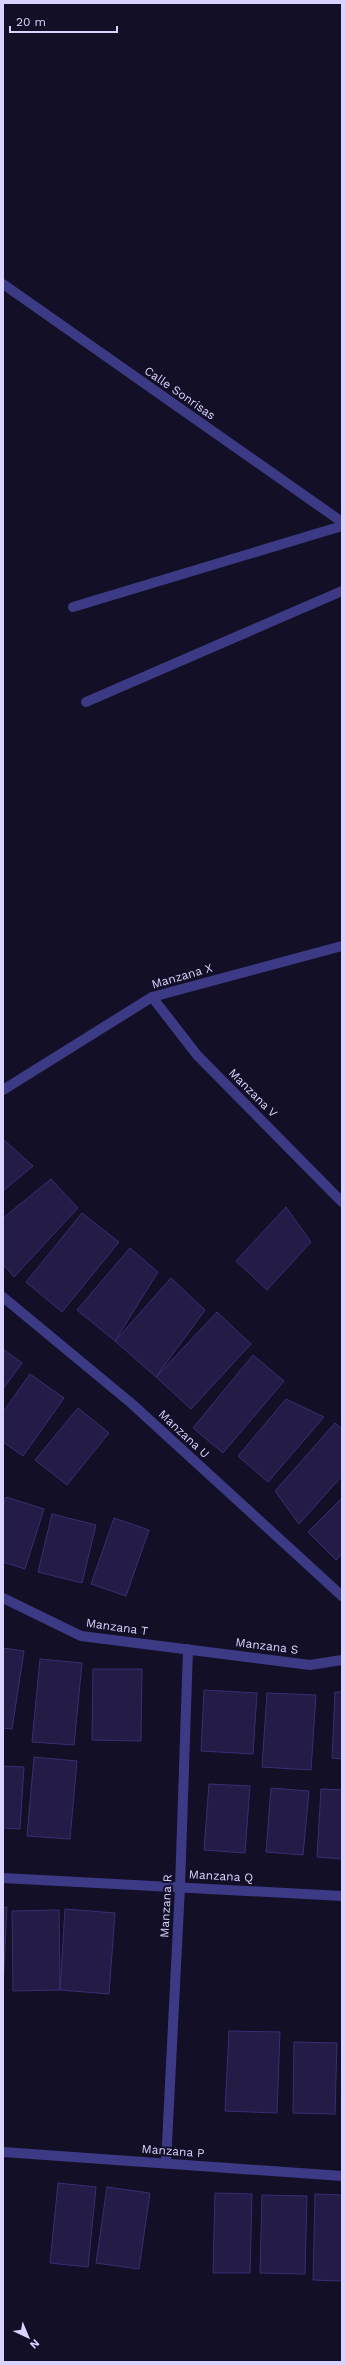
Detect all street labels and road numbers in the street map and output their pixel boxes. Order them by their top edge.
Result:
street label: Calle Sonrisas [142,363,218,423]
street label: Manzana X [150,961,214,991]
street label: Manzana V [226,1066,280,1120]
street label: Manzana U [156,1407,212,1461]
street label: Manzana T [85,1616,149,1638]
street label: Manzana S [235,1635,299,1657]
street label: Manzana Q [188,1867,254,1885]
street label: Manzana R [157,1874,175,1938]
street label: Manzana P [141,2142,205,2160]

